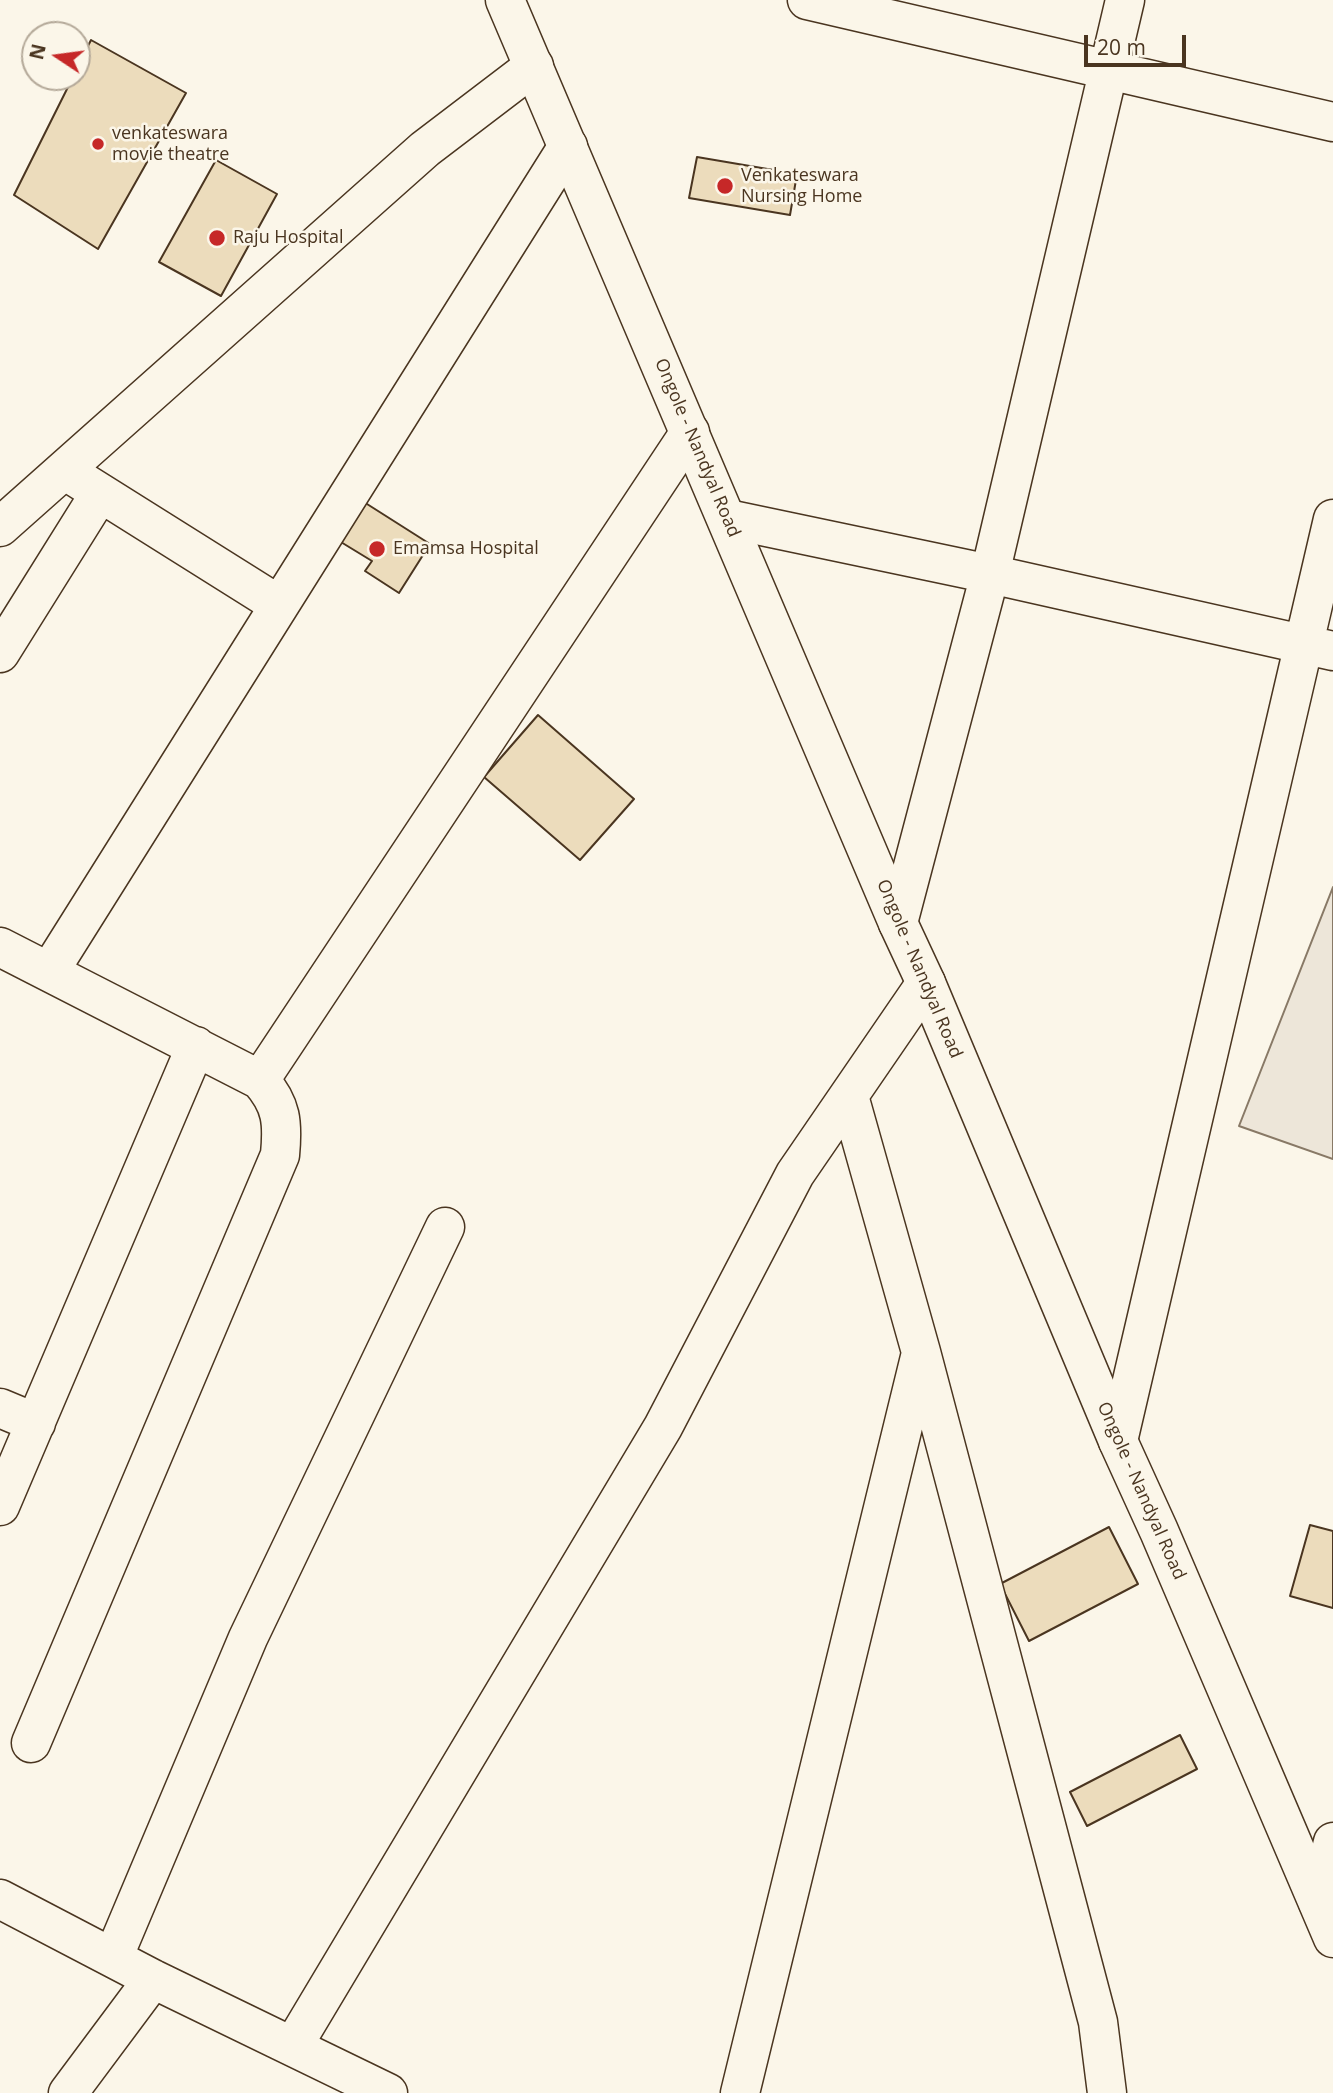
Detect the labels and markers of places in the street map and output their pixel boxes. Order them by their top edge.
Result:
place label: venkateswara movie theatre [112,123,229,166]
marker: venkateswara movie theatre [90,136,106,152]
place label: Venkateswara Nursing Home [741,165,862,208]
marker: Venkateswara Nursing Home [715,176,735,196]
place label: Raju Hospital [233,227,344,249]
marker: Raju Hospital [207,228,227,248]
place label: Emamsa Hospital [393,538,539,560]
marker: Emamsa Hospital [367,539,387,559]

